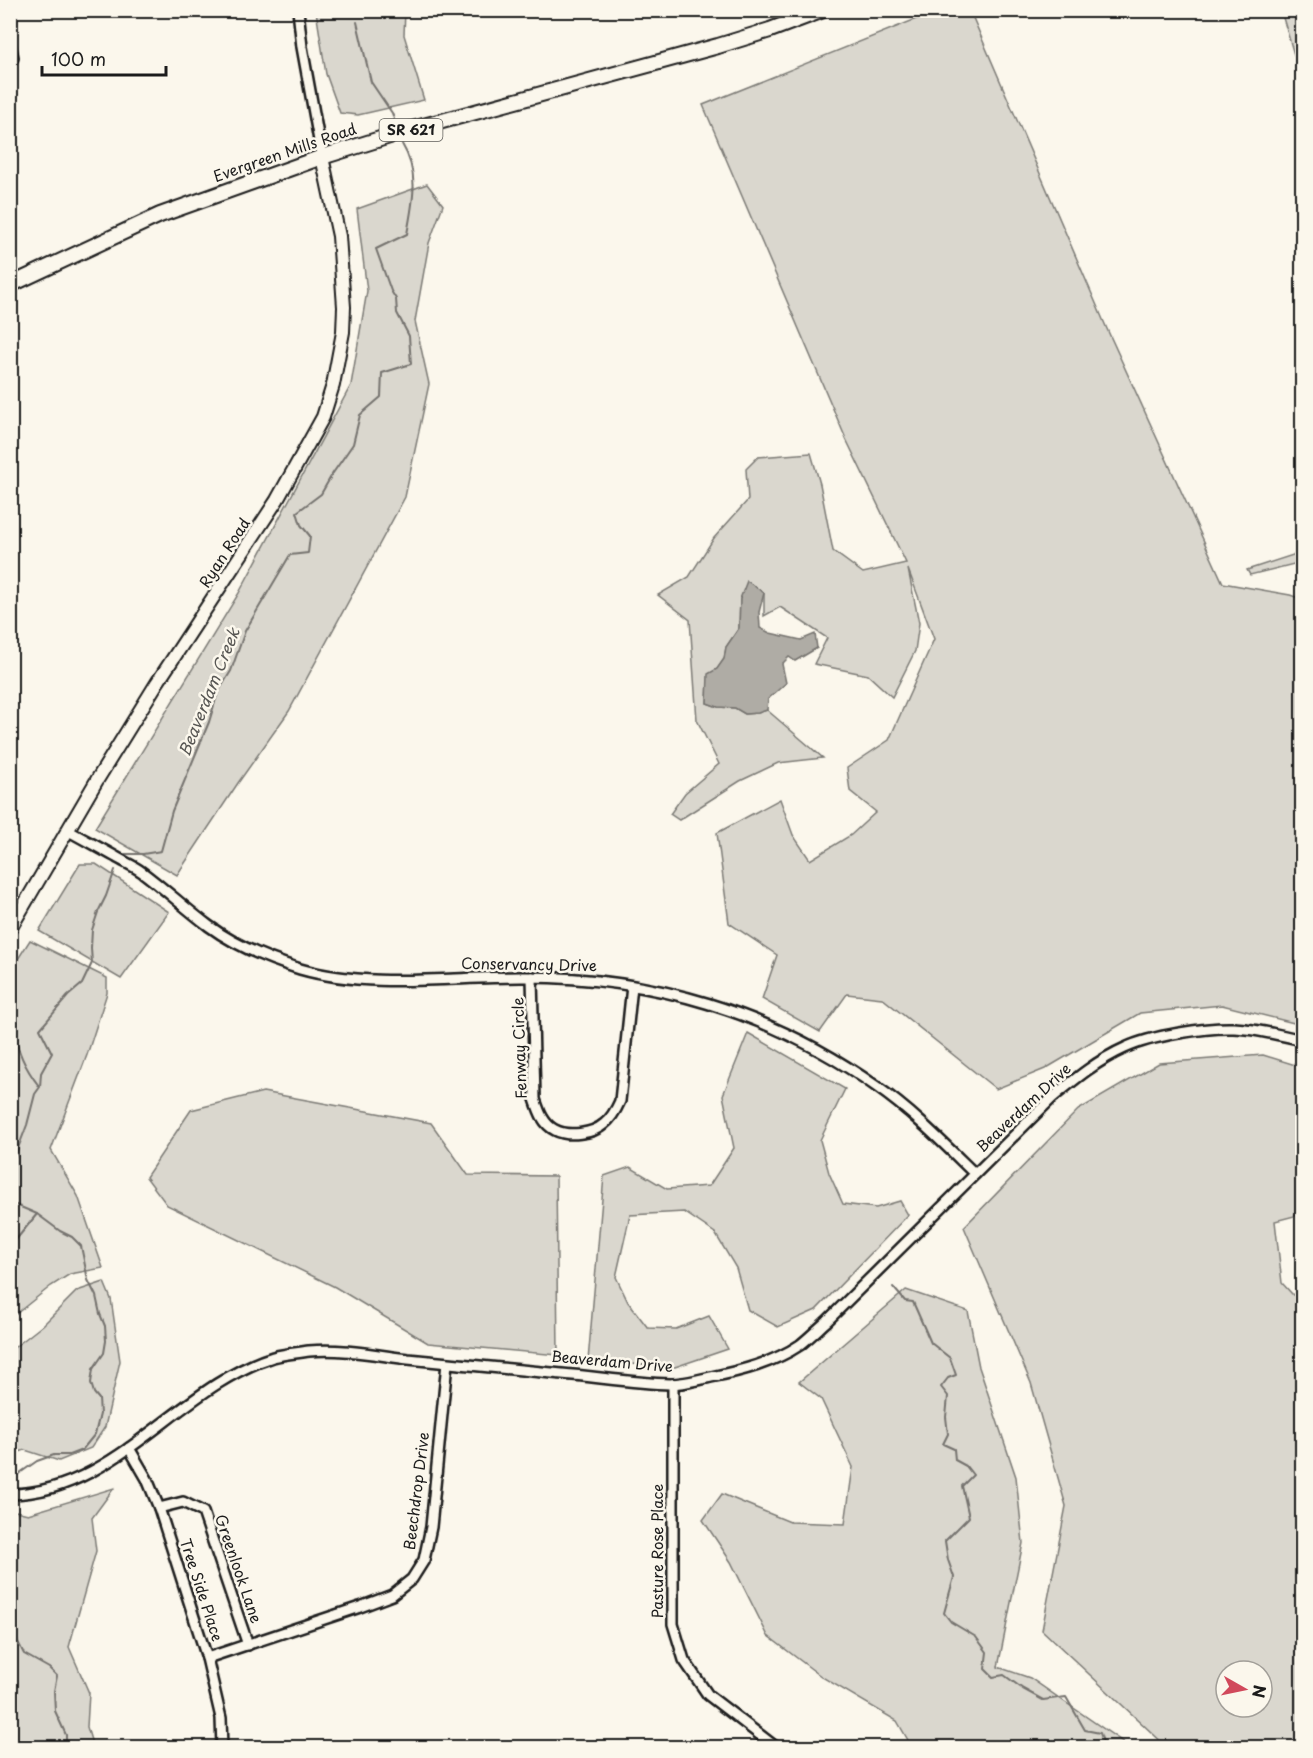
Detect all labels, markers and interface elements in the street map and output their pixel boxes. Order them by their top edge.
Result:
scale bar [42,39,166,77]
text: 100 m [51,45,106,72]
street label: Evergreen Mills Road [210,116,359,187]
road number: SR 621 [380,119,442,141]
street label: Ryan Road [193,513,255,592]
water label: Beaverdam Creek [171,623,245,759]
street label: Conservancy Drive [461,951,597,976]
street label: Fenway Circle [505,997,532,1099]
street label: Beaverdam Drive [970,1057,1076,1157]
street label: Beaverdam Drive [550,1344,674,1377]
street label: Beechdrop Drive [397,1431,434,1551]
street label: Pasture Rose Place [645,1484,668,1618]
street label: Greenlook Lane [210,1511,269,1626]
street label: Tree Side Place [175,1535,230,1644]
north arrow [1214,1659,1274,1719]
text: N [1247,1683,1273,1700]

